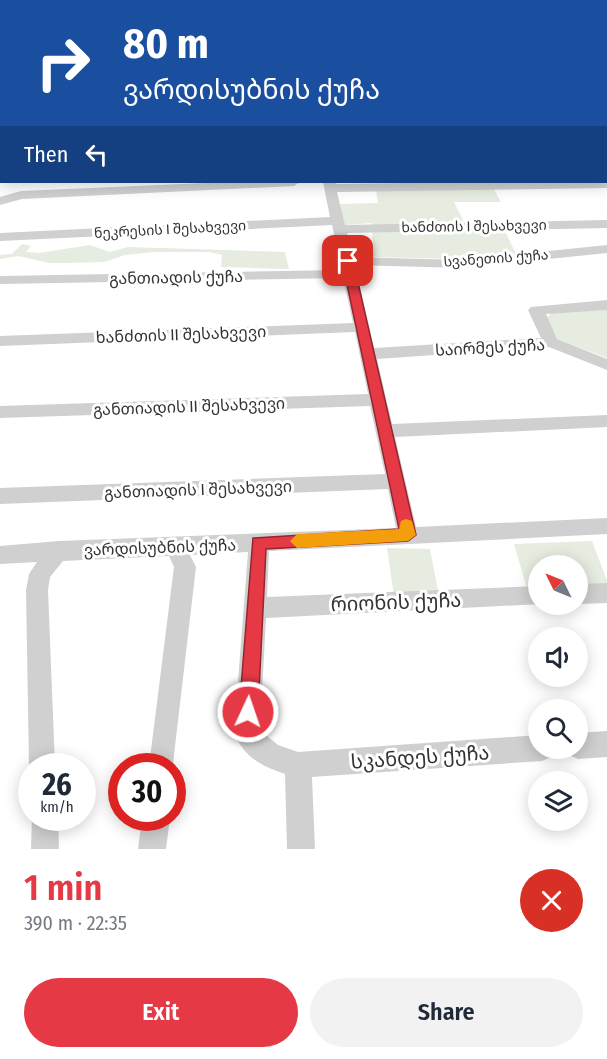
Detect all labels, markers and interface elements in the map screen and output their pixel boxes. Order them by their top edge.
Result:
text: 80 m [123,19,209,69]
icon: right [24,24,102,102]
text: ვარდისუბნის ქუჩა [123,74,380,106]
icon: left [80,138,113,171]
text: Then [24,141,68,168]
street label: ნეკრესის I შესახვევი [94,217,246,242]
street label: ხანძთის I შესახვევი [401,217,547,236]
pin [322,235,373,286]
icon: arrive [331,244,364,277]
street label: სვანეთის ქუჩა [443,246,549,271]
street label: განთიადის ქუჩა [109,267,243,289]
street label: ხანძთის II შესახვევი [96,322,266,347]
street label: საირმეს ქუჩა [435,335,545,360]
street label: განთიადის II შესახვევი [93,394,285,420]
street label: განთიადის I შესახვევი [104,477,292,503]
street label: ვარდისუბნის ქუჩა [84,535,236,561]
north arrow [528,555,588,615]
map controls [528,555,588,831]
street label: რიონის ქუჩა [330,588,462,616]
button: sound [528,627,588,687]
position arrow [216,680,280,744]
button: search [528,699,588,759]
street label: სკანდეს ქუჩა [350,740,490,775]
speed limit sign: 30 [108,753,186,831]
text: 26 [42,767,72,803]
button: layers [528,771,588,831]
text: km/h [40,798,74,816]
text: 1 min [24,866,102,910]
button: close [520,869,583,932]
text: 390 m · 22:35 [24,911,127,935]
button: Exit [24,978,298,1047]
button: Share [310,978,583,1047]

